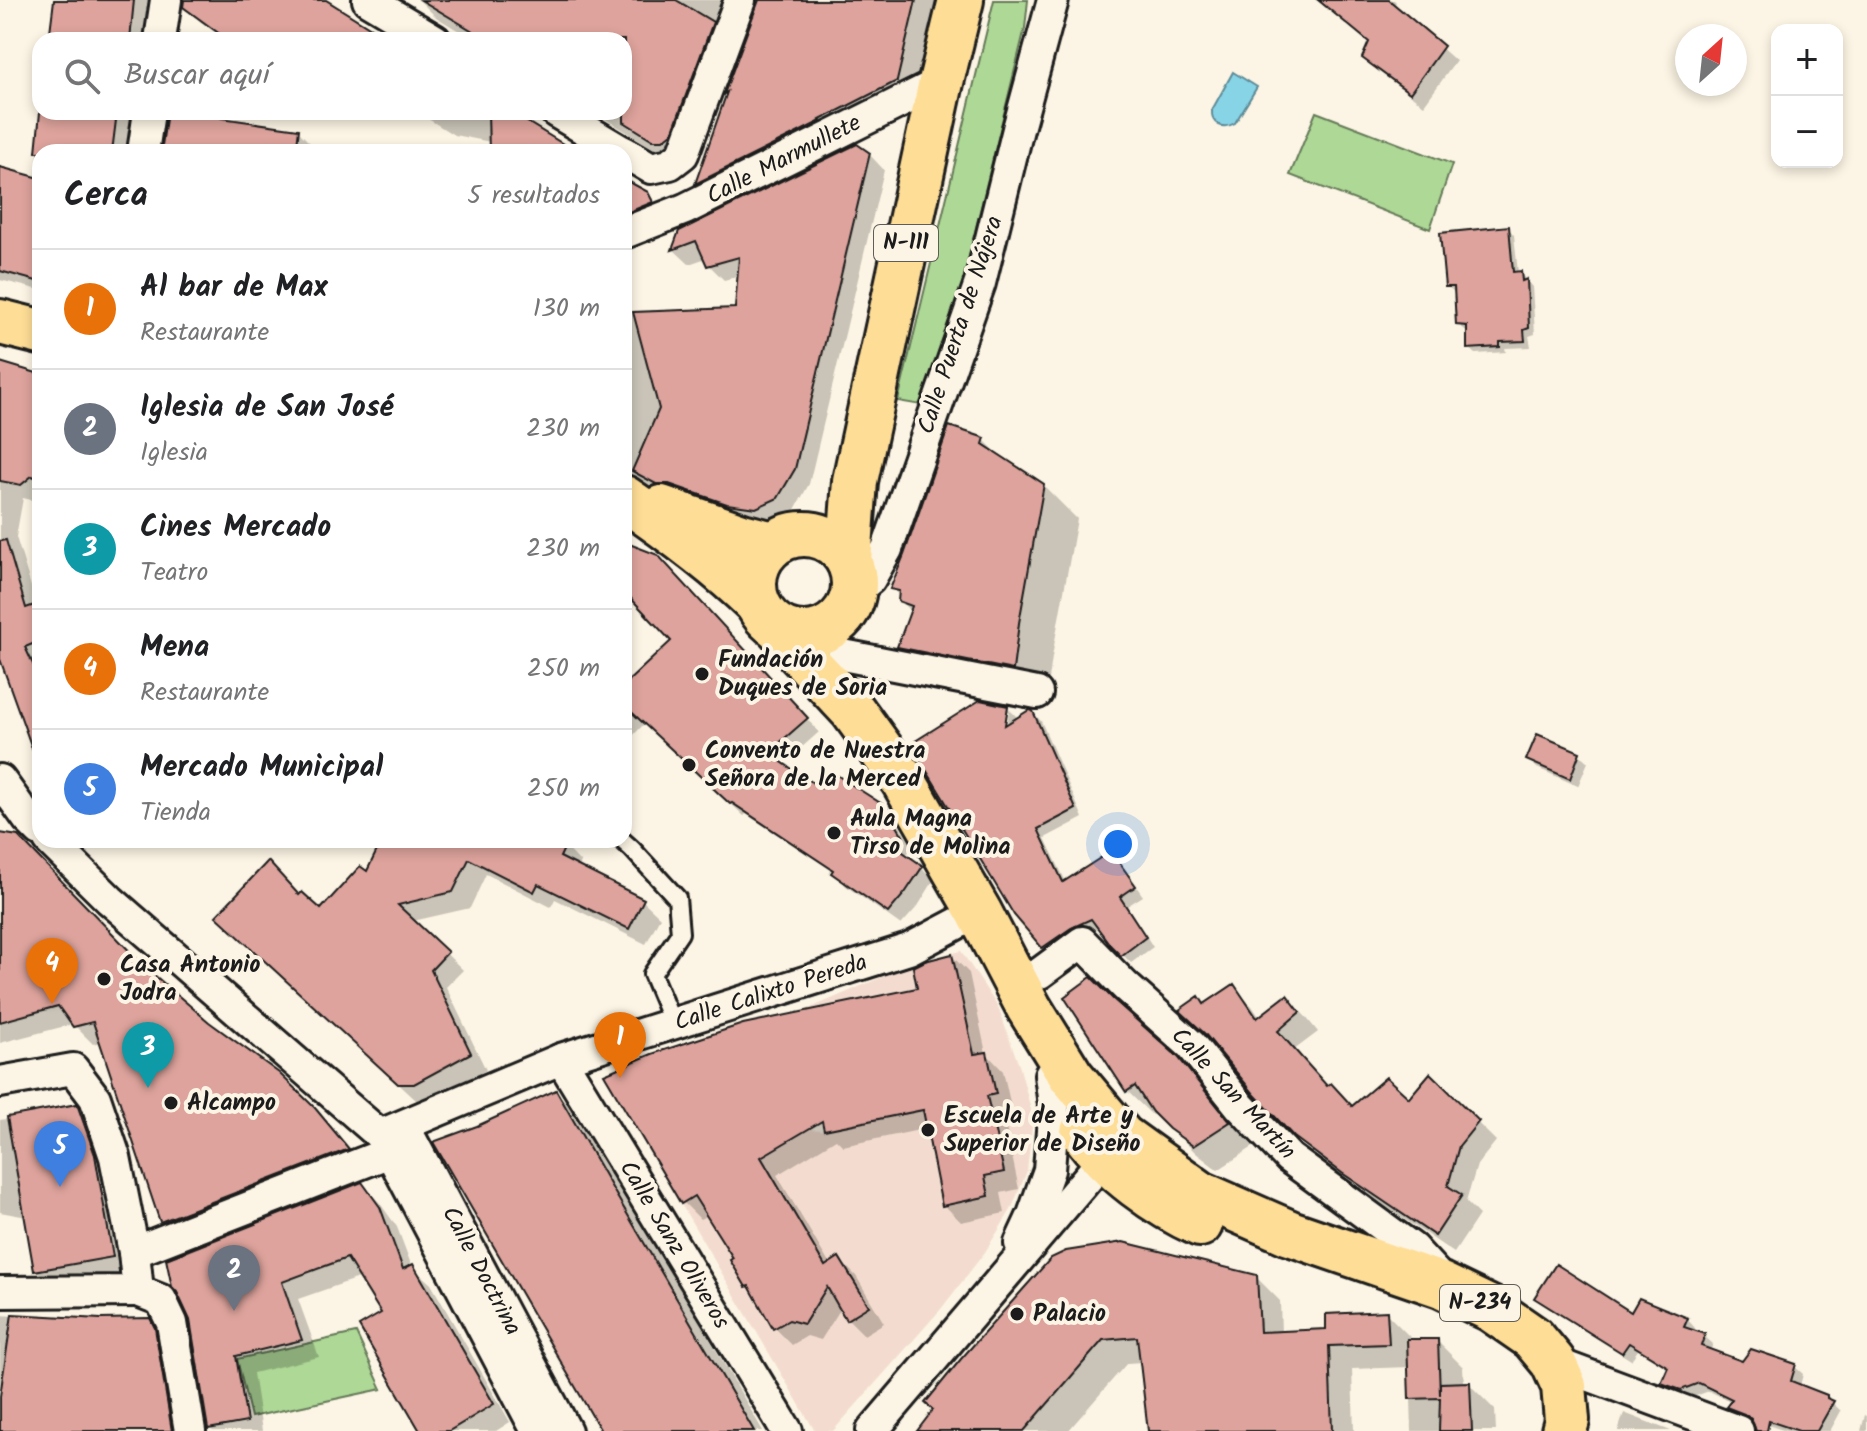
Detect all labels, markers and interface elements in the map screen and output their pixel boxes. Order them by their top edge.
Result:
north arrow [1675,24,1747,96]
map controls [1771,24,1843,168]
button: + [1771,24,1843,96]
search box [32,32,632,120]
text: Buscar aquí [124,52,270,100]
icon: search [60,54,104,98]
button: − [1771,96,1843,168]
street label: Calle Marmullete [700,104,868,216]
text: Cerca [64,169,148,223]
text: 5 resultados [467,175,600,217]
street label: Calle Puerta de Nájera [907,211,1015,439]
road number: N-111 [874,225,938,261]
text: Al bar de Max [140,264,328,312]
text: 1 [86,288,94,330]
text: 130 m [533,288,600,330]
text: Restaurante [140,312,269,354]
text: Iglesia de San José [140,384,393,432]
text: 2 [82,408,98,450]
text: 230 m [526,408,600,450]
text: Iglesia [140,432,208,474]
text: Cines Mercado [140,504,331,552]
text: 3 [83,528,97,570]
text: 230 m [526,528,600,570]
text: Teatro [140,552,208,594]
text: Mena [140,624,209,672]
place label: Fundación Duques de Soria [718,641,887,708]
text: 4 [83,648,97,690]
text: 250 m [527,648,600,690]
marker: Fundación Duques de Soria [693,665,711,683]
text: Restaurante [140,672,269,714]
place label: Convento de Nuestra Señora de la Merced [705,732,926,799]
text: Mercado Municipal [140,744,383,792]
marker: Convento de Nuestra Señora de la Merced [680,756,698,774]
text: 5 [83,768,97,810]
text: 250 m [527,768,600,810]
text: Tienda [140,792,211,834]
place label: Aula Magna Tirso de Molina [850,800,1011,867]
marker: Aula Magna Tirso de Molina [825,824,843,842]
your location [1098,824,1138,864]
pin: 4 [26,938,78,1004]
street label: Calle Calixto Pereda [669,943,873,1043]
place label: Casa Antonio Jodra [120,946,260,1013]
marker: Casa Antonio Jodra [95,970,113,988]
pin: 1 [594,1012,646,1078]
street label: Calle San Martín [1161,1018,1305,1170]
pin: 3 [122,1022,174,1088]
place label: Alcampo [187,1084,276,1123]
marker: Alcampo [162,1094,180,1112]
place label: Escuela de Arte y Superior de Diseño [944,1097,1141,1164]
pin: 5 [34,1121,86,1187]
marker: Escuela de Arte y Superior de Diseño [919,1121,937,1139]
street label: Calle Sanz Oliveros [608,1153,740,1337]
street label: Calle Doctrina [430,1199,532,1343]
pin: 2 [208,1245,260,1311]
road number: N-234 [1440,1285,1520,1321]
place label: Palacio [1033,1295,1106,1334]
marker: Palacio [1008,1305,1026,1323]

